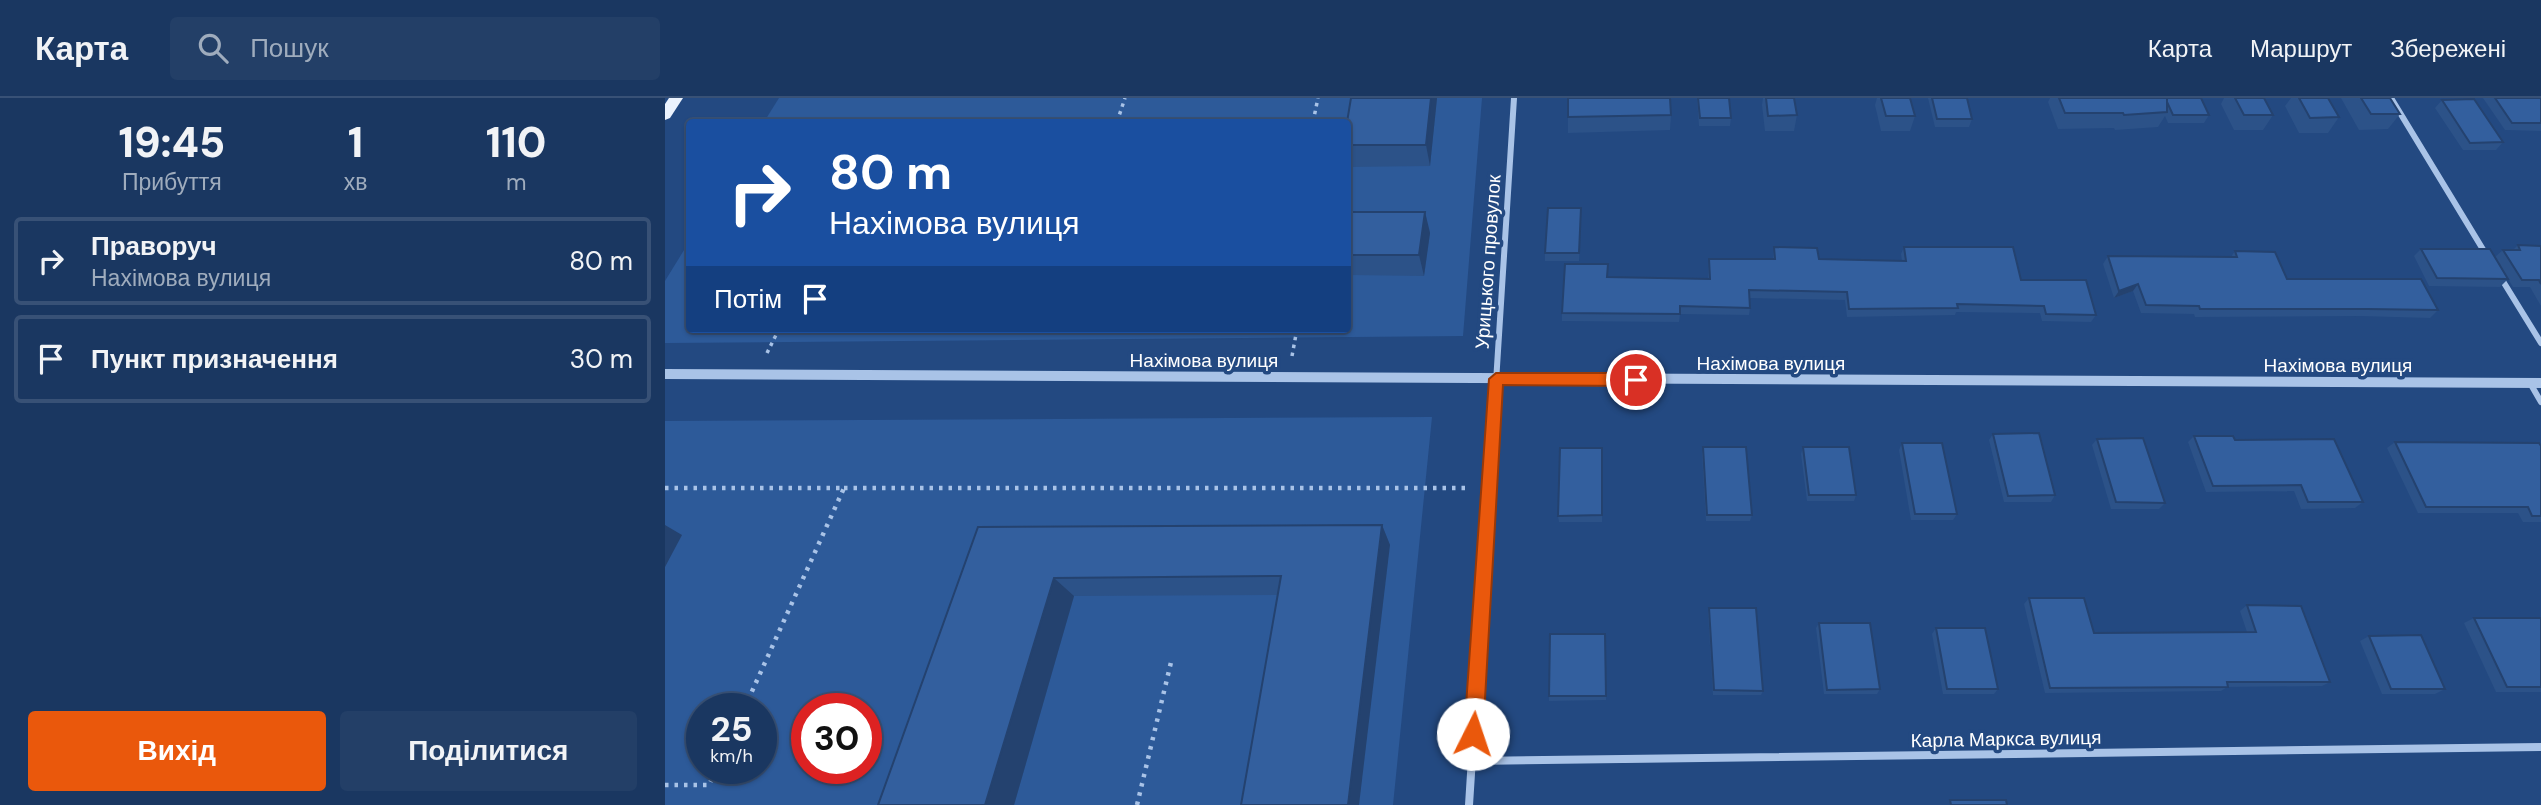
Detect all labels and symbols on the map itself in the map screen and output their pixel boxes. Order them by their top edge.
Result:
street label: Урицького провулок [1469,173,1507,350]
street label: Нахімова вулиця [1130,348,1278,373]
pin [1606,350,1666,410]
street label: Нахімова вулиця [1697,351,1845,376]
street label: Нахімова вулиця [2264,353,2412,378]
speed limit sign: 30 [791,693,882,784]
position arrow [1436,697,1510,771]
street label: Карла Маркса вулиця [1910,725,2102,753]

